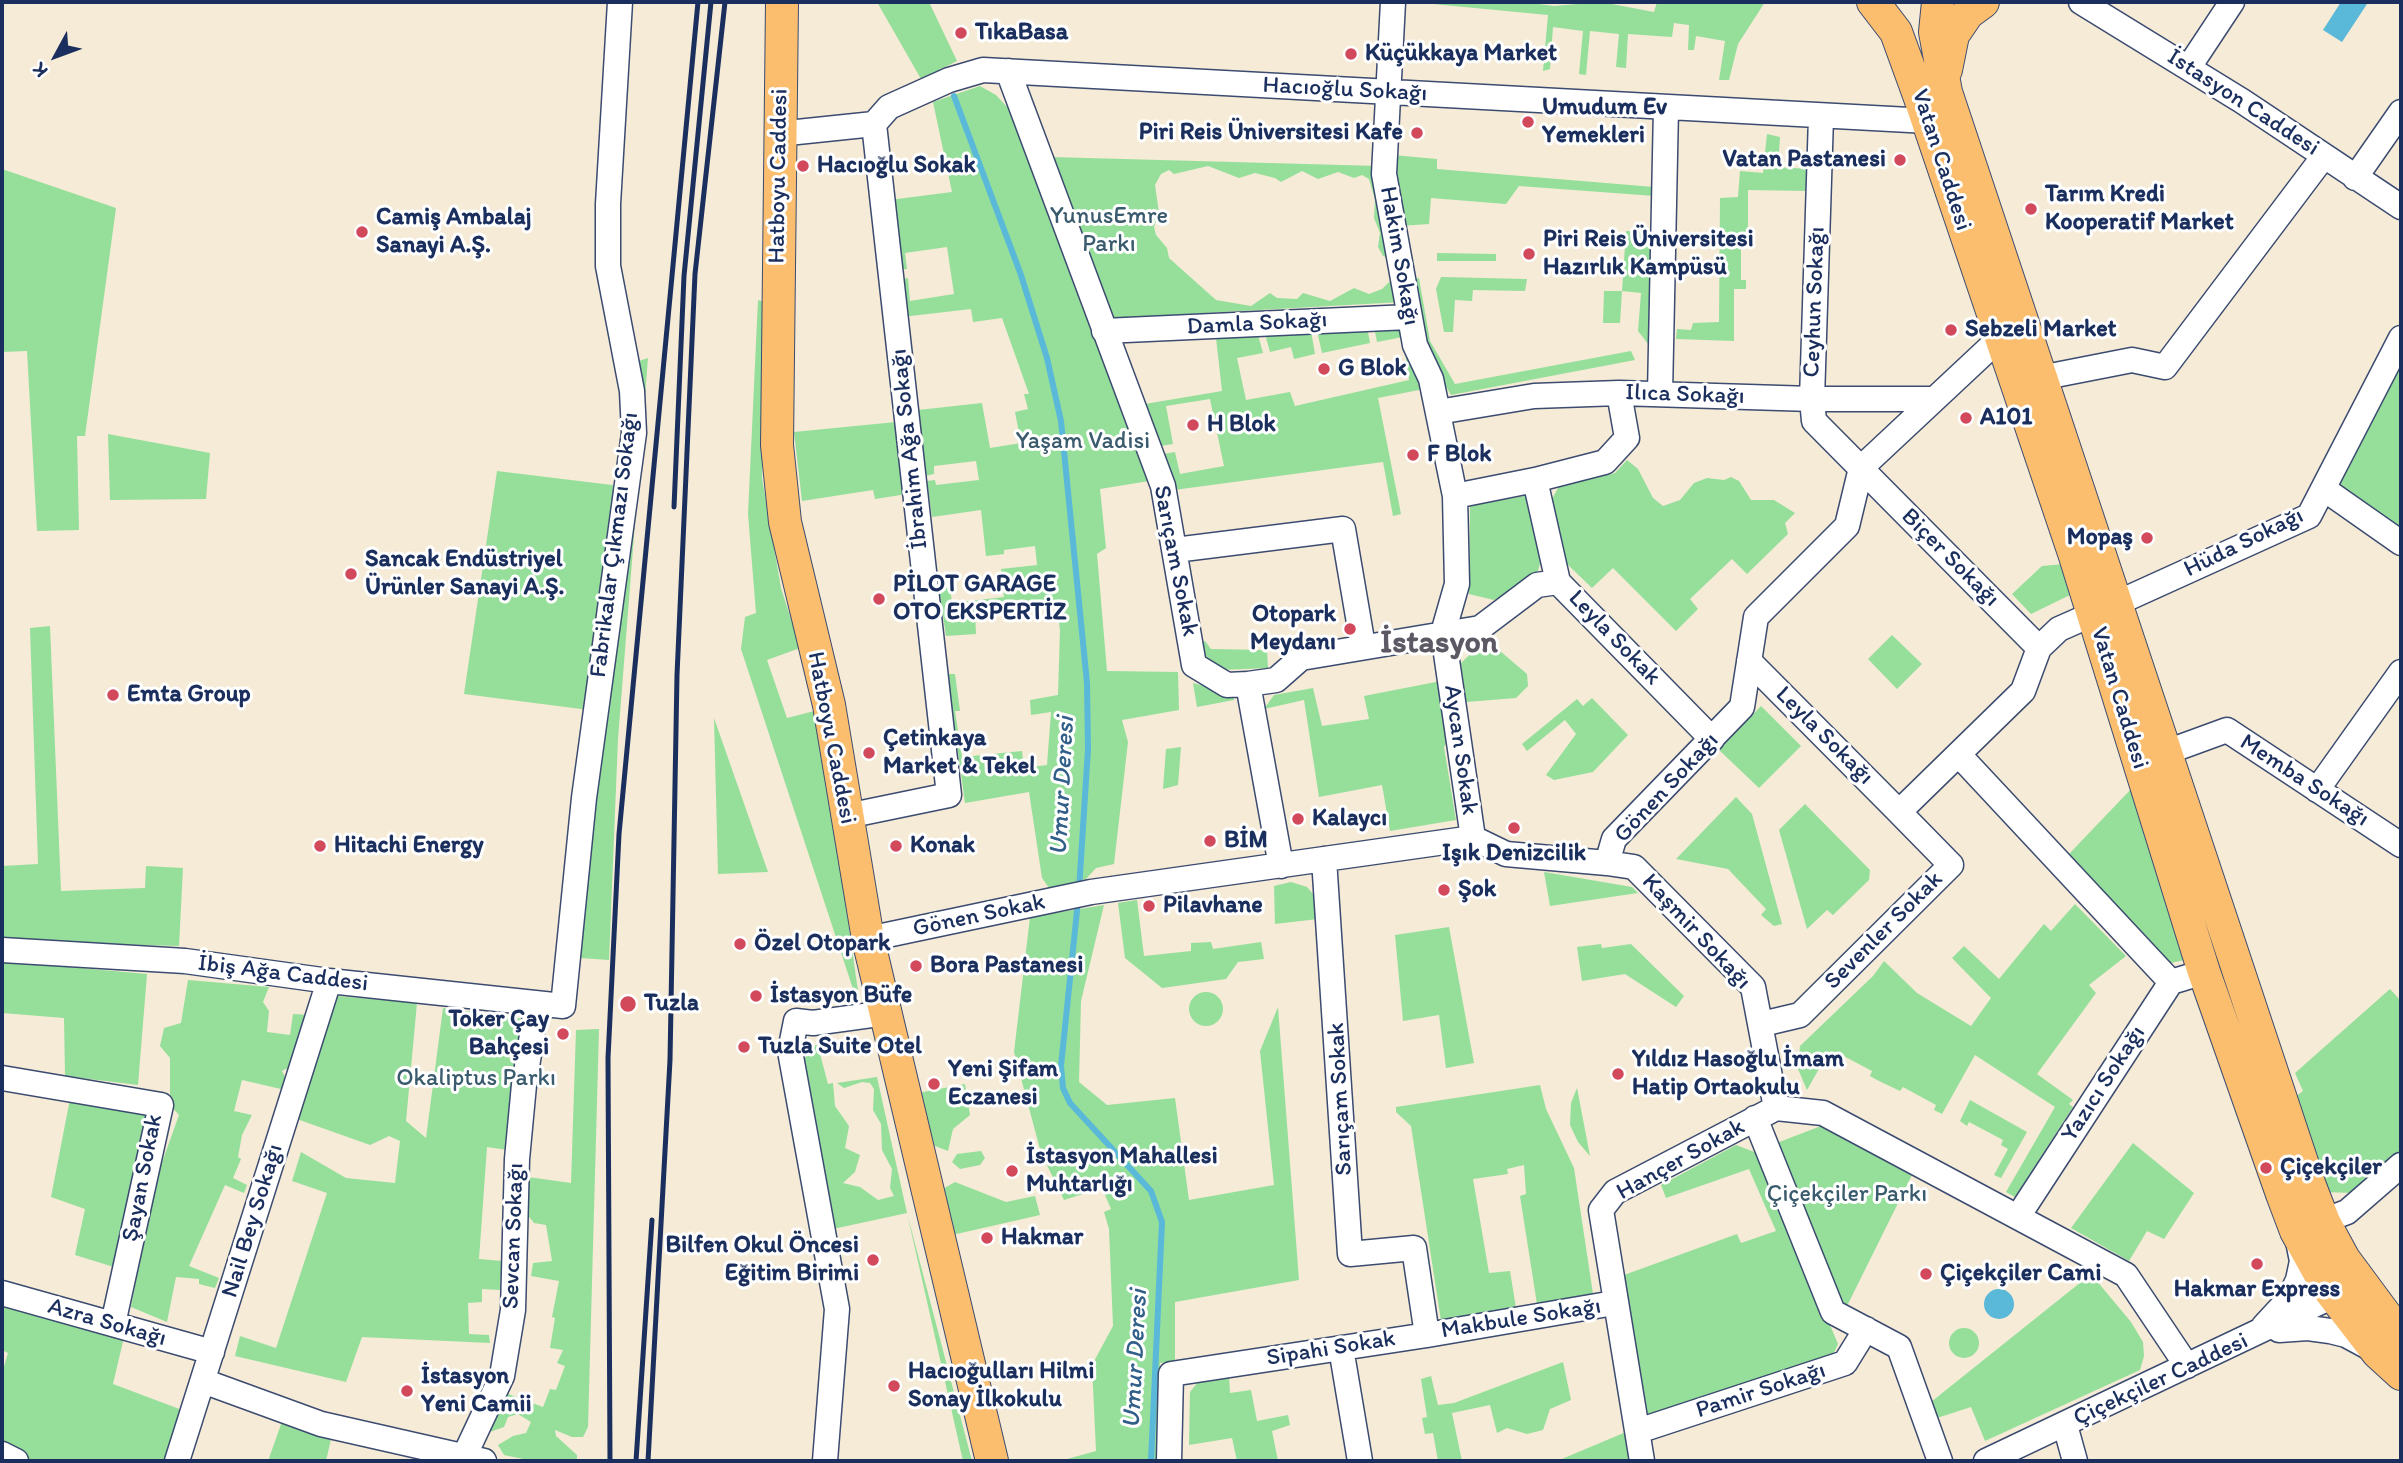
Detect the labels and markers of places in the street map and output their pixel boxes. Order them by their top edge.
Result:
place label: TıkaBasa [975,19,1068,47]
marker: TıkaBasa [953,25,969,41]
place label: Küçükkaya Market [1365,40,1557,68]
marker: Küçükkaya Market [1343,46,1359,62]
place label: Umudum Ev Yemekleri [1542,94,1667,150]
marker: Umudum Ev Yemekleri [1520,114,1536,130]
place label: Piri Reis Üniversitesi Kafe [1139,119,1403,147]
marker: Piri Reis Üniversitesi Kafe [1409,125,1425,141]
place label: Vatan Pastanesi [1723,146,1886,174]
place label: Hacıoğlu Sokak [817,152,976,180]
marker: Vatan Pastanesi [1892,152,1908,168]
marker: Hacıoğlu Sokak [795,158,811,174]
place label: Tarım Kredi Kooperatif Market [2045,181,2234,237]
marker: Tarım Kredi Kooperatif Market [2023,201,2039,217]
place label: Camiş Ambalaj Sanayi A.Ş. [376,204,531,260]
marker: Camiş Ambalaj Sanayi A.Ş. [354,224,370,240]
place label: Piri Reis Üniversitesi Hazırlık Kampüsü [1543,226,1754,282]
marker: Piri Reis Üniversitesi Hazırlık Kampüsü [1521,246,1537,262]
place label: Sebzeli Market [1965,316,2117,344]
marker: Sebzeli Market [1943,322,1959,338]
place label: G Blok [1338,355,1407,383]
marker: G Blok [1316,361,1332,377]
place label: A101 [1980,404,2032,432]
marker: A101 [1958,410,1974,426]
place label: H Blok [1207,411,1276,439]
marker: H Blok [1185,417,1201,433]
place label: F Blok [1427,441,1492,469]
marker: F Blok [1405,447,1421,463]
place label: Mopaş [2067,524,2133,552]
marker: Mopaş [2139,530,2155,546]
place label: Sancak Endüstriyel Ürünler Sanayi A.Ş. [365,546,564,602]
marker: Sancak Endüstriyel Ürünler Sanayi A.Ş. [343,566,359,582]
place label: PİLOT GARAGE OTO EKSPERTİZ [893,571,1066,627]
marker: PİLOT GARAGE OTO EKSPERTİZ [871,591,887,607]
place label: Otopark Meydanı [1250,601,1336,657]
marker: Otopark Meydanı [1342,621,1358,637]
place label: Emta Group [127,681,251,709]
marker: Emta Group [105,687,121,703]
place label: Çetinkaya Market & Tekel [883,725,1036,781]
marker: Çetinkaya Market & Tekel [861,745,877,761]
place label: Kalaycı [1312,805,1387,833]
marker: Kalaycı [1290,811,1306,827]
marker: Işık Denizcilik [1506,820,1522,836]
place label: BİM [1224,827,1268,855]
place label: Hitachi Energy [334,832,484,860]
place label: Konak [910,832,975,860]
marker: BİM [1202,833,1218,849]
marker: Hitachi Energy [312,838,328,854]
marker: Konak [888,838,904,854]
place label: Işık Denizcilik [1442,840,1586,868]
place label: Şok [1458,876,1496,904]
marker: Şok [1436,882,1452,898]
place label: Pilavhane [1163,892,1263,920]
marker: Pilavhane [1141,898,1157,914]
place label: Özel Otopark [754,930,890,958]
marker: Özel Otopark [732,936,748,952]
place label: Bora Pastanesi [930,952,1083,980]
marker: Bora Pastanesi [908,958,924,974]
place label: İstasyon Büfe [770,982,912,1010]
marker: İstasyon Büfe [748,988,764,1004]
place label: Tuzla [644,990,699,1018]
marker: Tuzla [618,994,638,1014]
place label: Toker Çay Bahçesi [448,1006,549,1062]
marker: Toker Çay Bahçesi [555,1026,571,1042]
place label: Tuzla Suite Otel [758,1033,922,1061]
marker: Tuzla Suite Otel [736,1039,752,1055]
place label: Yıldız Hasoğlu İmam Hatip Ortaokulu [1632,1046,1844,1102]
place label: Yeni Şifam Eczanesi [948,1056,1058,1112]
marker: Yıldız Hasoğlu İmam Hatip Ortaokulu [1610,1066,1626,1082]
marker: Yeni Şifam Eczanesi [926,1076,942,1092]
place label: İstasyon Mahallesi Muhtarlığı [1026,1143,1218,1199]
place label: Çiçekçiler [2280,1154,2382,1182]
marker: Çiçekçiler [2258,1160,2274,1176]
marker: İstasyon Mahallesi Muhtarlığı [1004,1163,1020,1179]
place label: Hakmar [1001,1224,1083,1252]
marker: Hakmar [979,1230,995,1246]
place label: Bilfen Okul Öncesi Eğitim Birimi [666,1232,859,1288]
marker: Bilfen Okul Öncesi Eğitim Birimi [865,1252,881,1268]
marker: Hakmar Express [2249,1256,2265,1272]
place label: Çiçekçiler Cami [1940,1260,2101,1288]
marker: Çiçekçiler Cami [1918,1266,1934,1282]
place label: Hakmar Express [2174,1276,2340,1304]
place label: Hacıoğulları Hilmi Sonay İlkokulu [908,1358,1094,1414]
place label: İstasyon Yeni Camii [421,1363,532,1419]
marker: Hacıoğulları Hilmi Sonay İlkokulu [886,1378,902,1394]
marker: İstasyon Yeni Camii [399,1383,415,1399]

